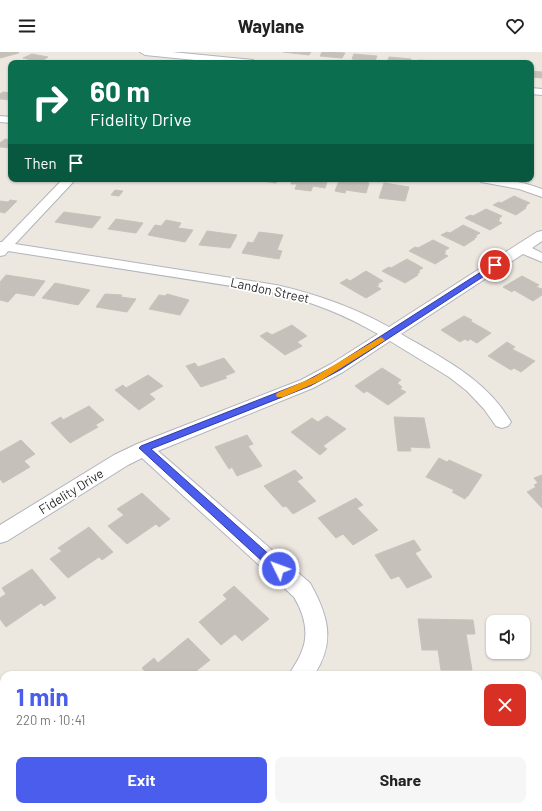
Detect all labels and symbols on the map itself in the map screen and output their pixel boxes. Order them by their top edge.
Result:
pin [478,248,512,282]
street label: Landon Street [229,274,311,306]
street label: Fidelity Drive [36,465,106,517]
position arrow [258,548,300,590]

